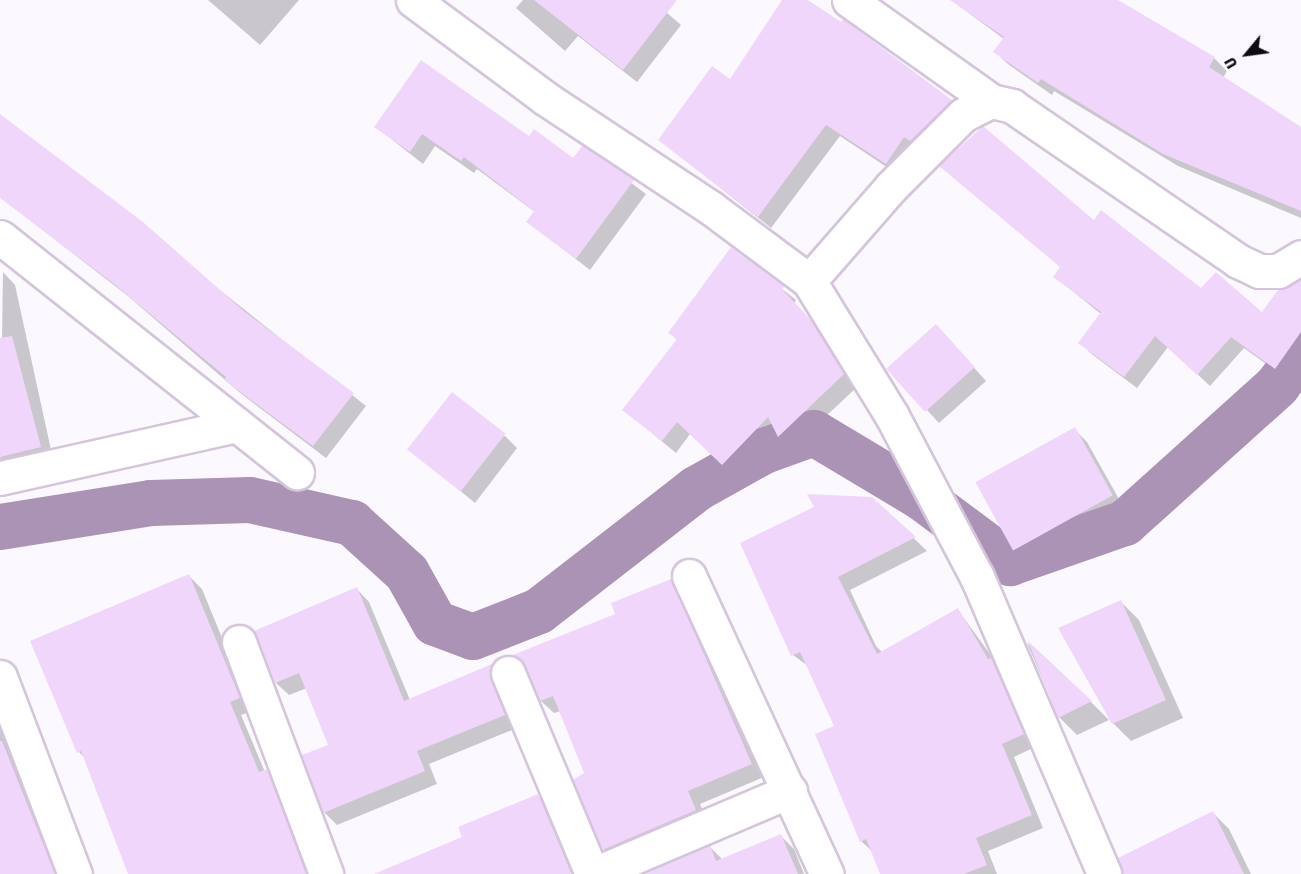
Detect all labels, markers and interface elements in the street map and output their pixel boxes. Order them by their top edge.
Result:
north arrow [1217,24,1277,84]
text: U [1220,54,1241,72]

